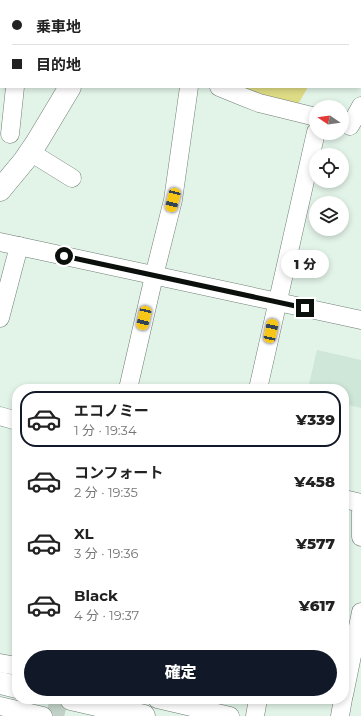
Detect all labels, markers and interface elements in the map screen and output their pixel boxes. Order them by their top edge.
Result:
text: 乗車地 [36,17,81,36]
text: 目的地 [36,55,81,74]
north arrow [309,100,349,140]
map controls [309,100,349,236]
button: locate [309,148,349,188]
car [164,187,182,213]
button: layers [309,196,349,236]
route start [55,247,73,265]
callout: 1 分 [281,250,329,278]
text: 1 分 [294,256,316,272]
route end [296,299,314,317]
car [135,305,153,331]
car [263,318,279,344]
icon: car [26,401,62,437]
text: エコノミー [74,401,149,420]
text: ¥339 [296,410,335,429]
text: 1 分 · 19:34 [74,422,136,438]
icon: car [26,463,62,499]
text: コンフォート [74,463,164,482]
text: ¥458 [294,472,335,491]
text: 2 分 · 19:35 [74,484,138,500]
text: XL [74,524,93,543]
icon: car [26,525,62,561]
text: ¥577 [296,534,335,553]
text: 3 分 · 19:36 [74,545,138,561]
text: Black [74,586,118,605]
icon: car [26,587,62,623]
text: ¥617 [299,596,335,615]
text: 4 分 · 19:37 [74,607,139,623]
button: 確定 [24,650,337,696]

